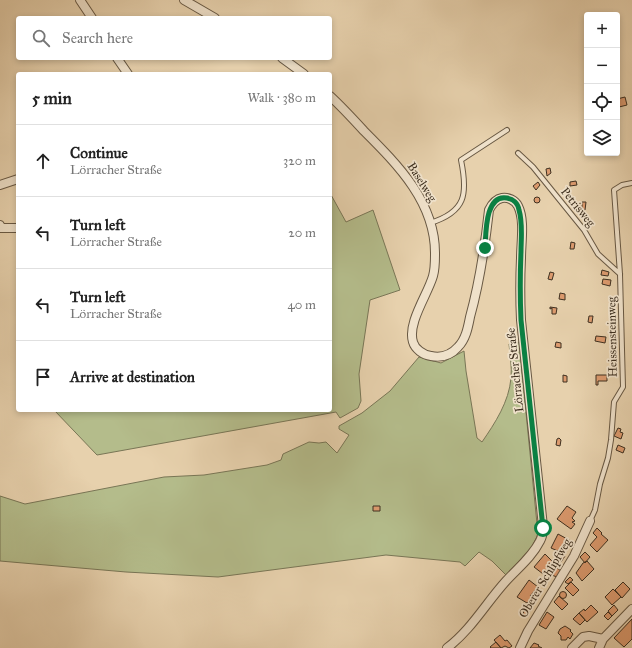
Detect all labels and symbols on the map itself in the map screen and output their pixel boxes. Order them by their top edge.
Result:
street label: Baselweg [404,160,440,205]
street label: Petrisweg [557,185,598,230]
route end [476,239,494,257]
street label: Heissensteinweg [604,296,621,377]
street label: Lörracher Straße [504,327,526,413]
route start [534,519,552,537]
street label: Oberer Schlipfweg [516,535,575,621]

